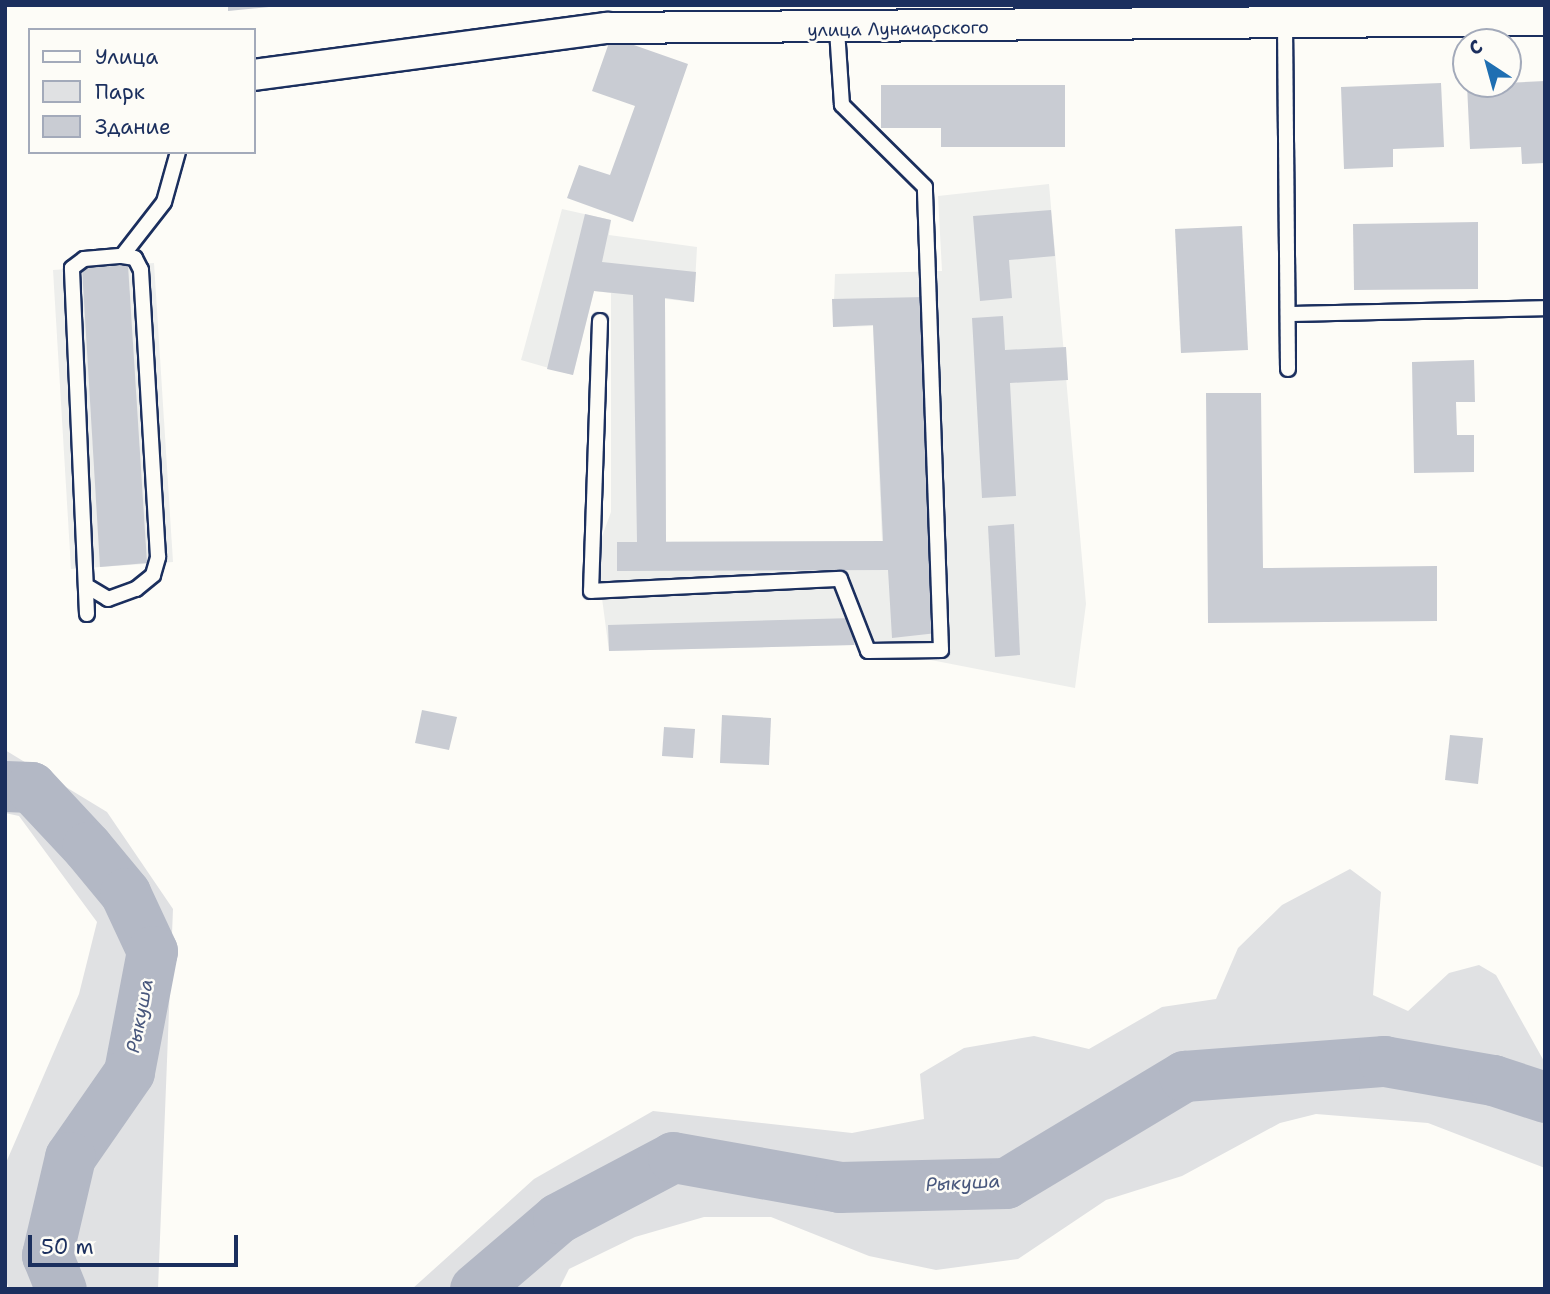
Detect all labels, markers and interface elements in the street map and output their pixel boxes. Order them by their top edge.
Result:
street label: улица Луначарского [807,17,989,41]
legend [28,28,256,154]
north arrow [1452,28,1522,98]
text: С [1463,34,1488,61]
text: Улица [95,43,158,71]
text: Парк [95,78,145,106]
text: Здание [95,113,171,141]
water label: Рыкуша [122,977,158,1055]
water label: Рыкуша [925,1170,1001,1196]
scale bar [32,1220,242,1264]
text: 50 m [41,1233,94,1261]

